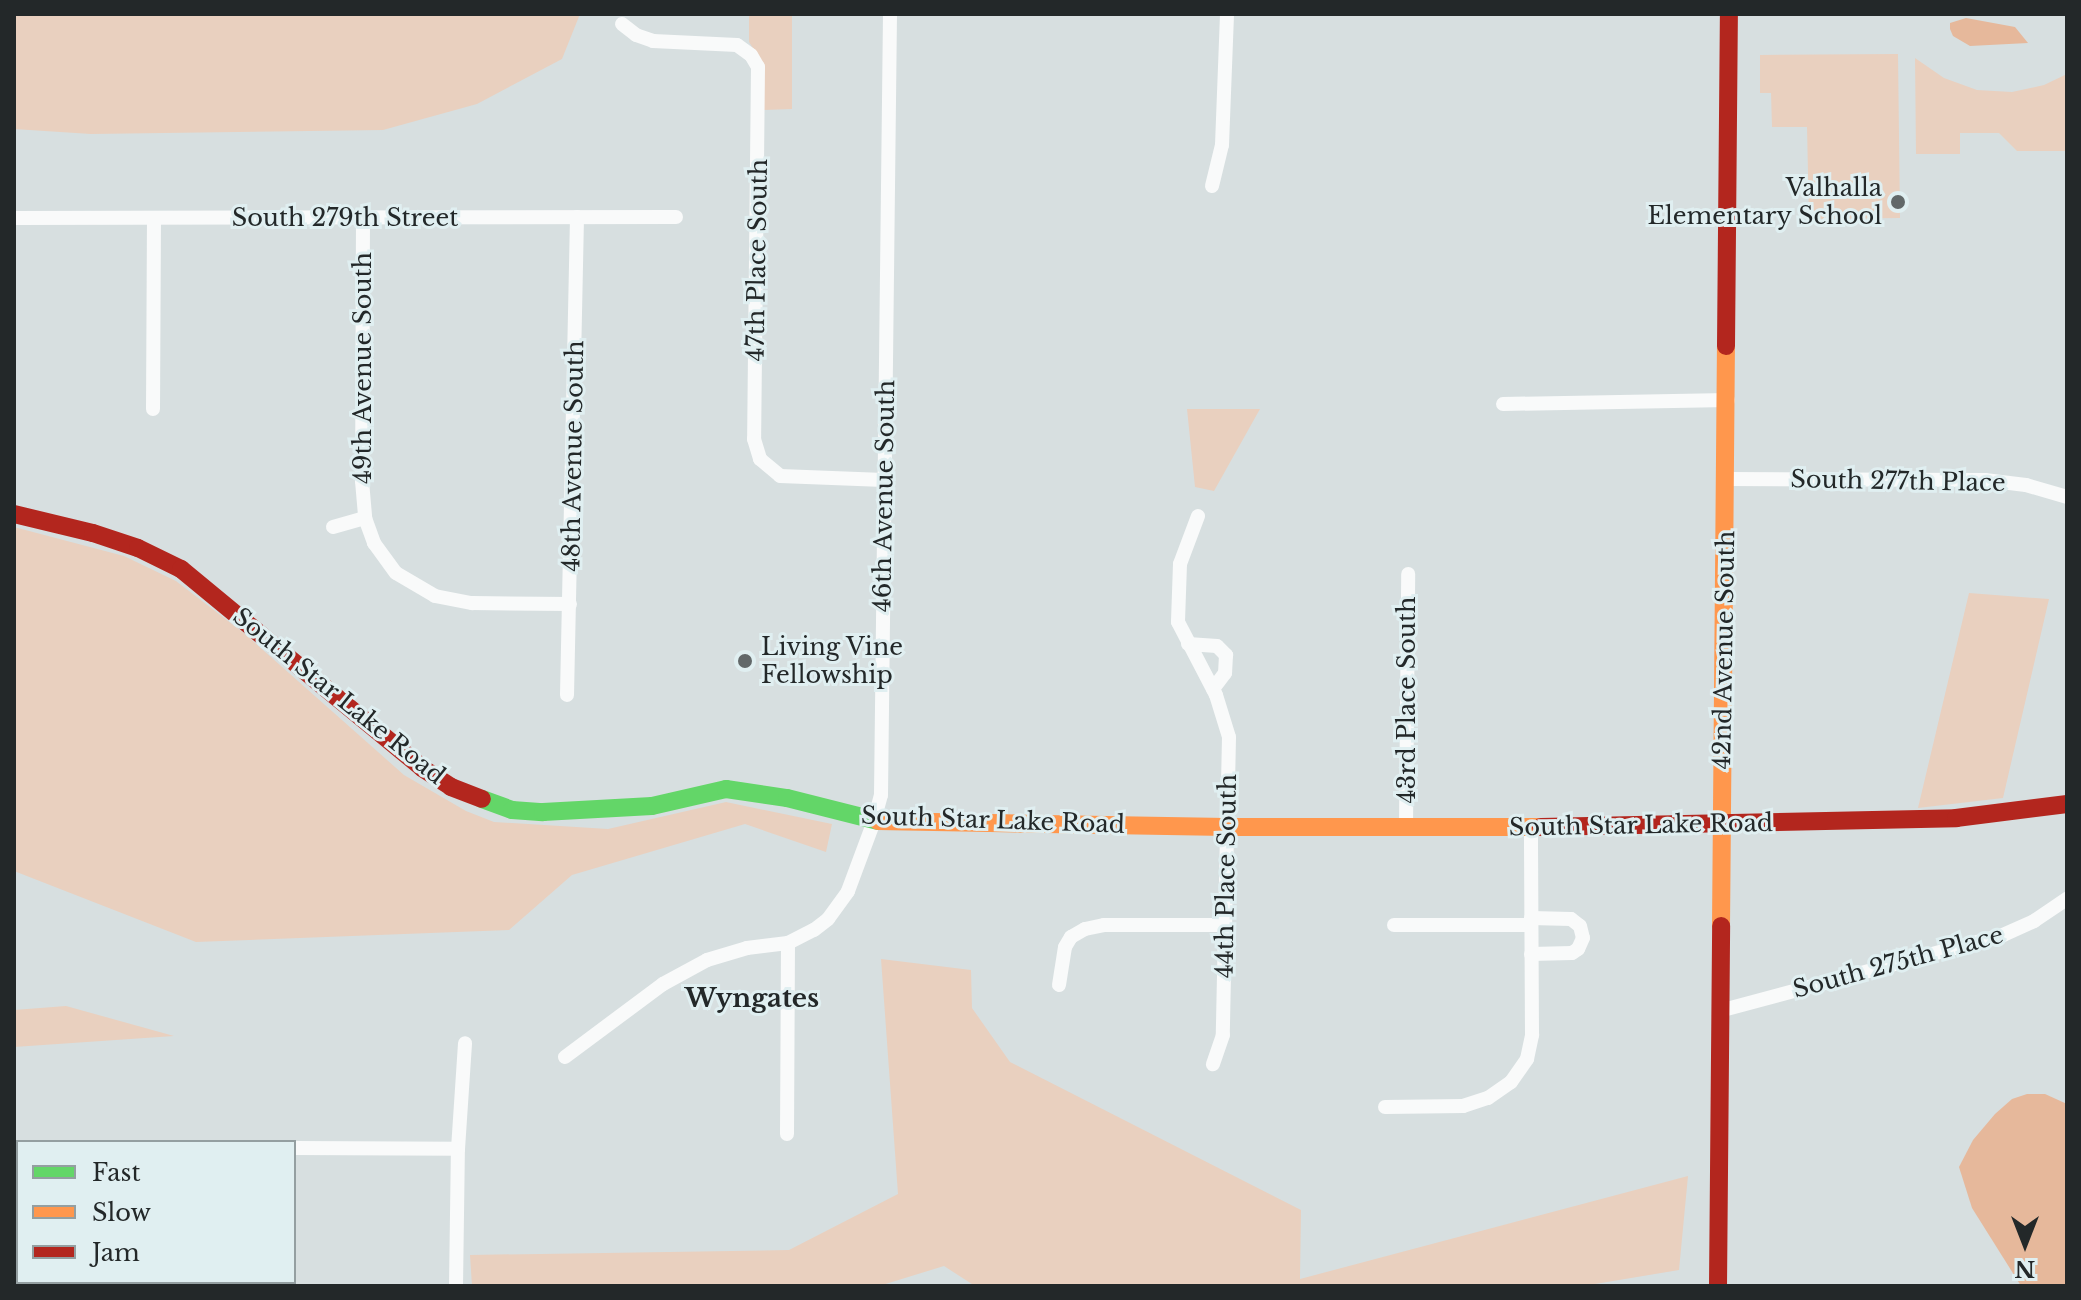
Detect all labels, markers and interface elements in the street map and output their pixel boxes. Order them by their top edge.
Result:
street label: 47th Place South [741,159,773,361]
place label: Valhalla Elementary School [1647,174,1882,230]
marker: Valhalla Elementary School [1889,193,1907,211]
street label: South 279th Street [232,204,458,232]
street label: 49th Avenue South [349,251,377,485]
street label: 48th Avenue South [557,340,589,572]
street label: 46th Avenue South [868,379,900,613]
street label: South 277th Place [1790,465,2006,497]
street label: 42nd Avenue South [1708,530,1740,770]
street label: 43rd Place South [1393,596,1421,804]
street label: South Star Lake Road [227,601,451,791]
place label: Living Vine Fellowship [761,633,904,689]
marker: Living Vine Fellowship [736,652,754,670]
street label: 44th Place South [1210,774,1242,978]
street label: South Star Lake Road [860,801,1126,839]
street label: South Star Lake Road [1508,808,1774,842]
street label: South 275th Place [1790,920,2006,1004]
district label: Wyngates [685,983,819,1015]
legend [16,1140,296,1284]
text: Fast [92,1158,140,1187]
text: Slow [92,1198,151,1227]
north arrow [1985,1204,2065,1284]
text: Jam [92,1238,140,1267]
text: N [2015,1255,2035,1282]

